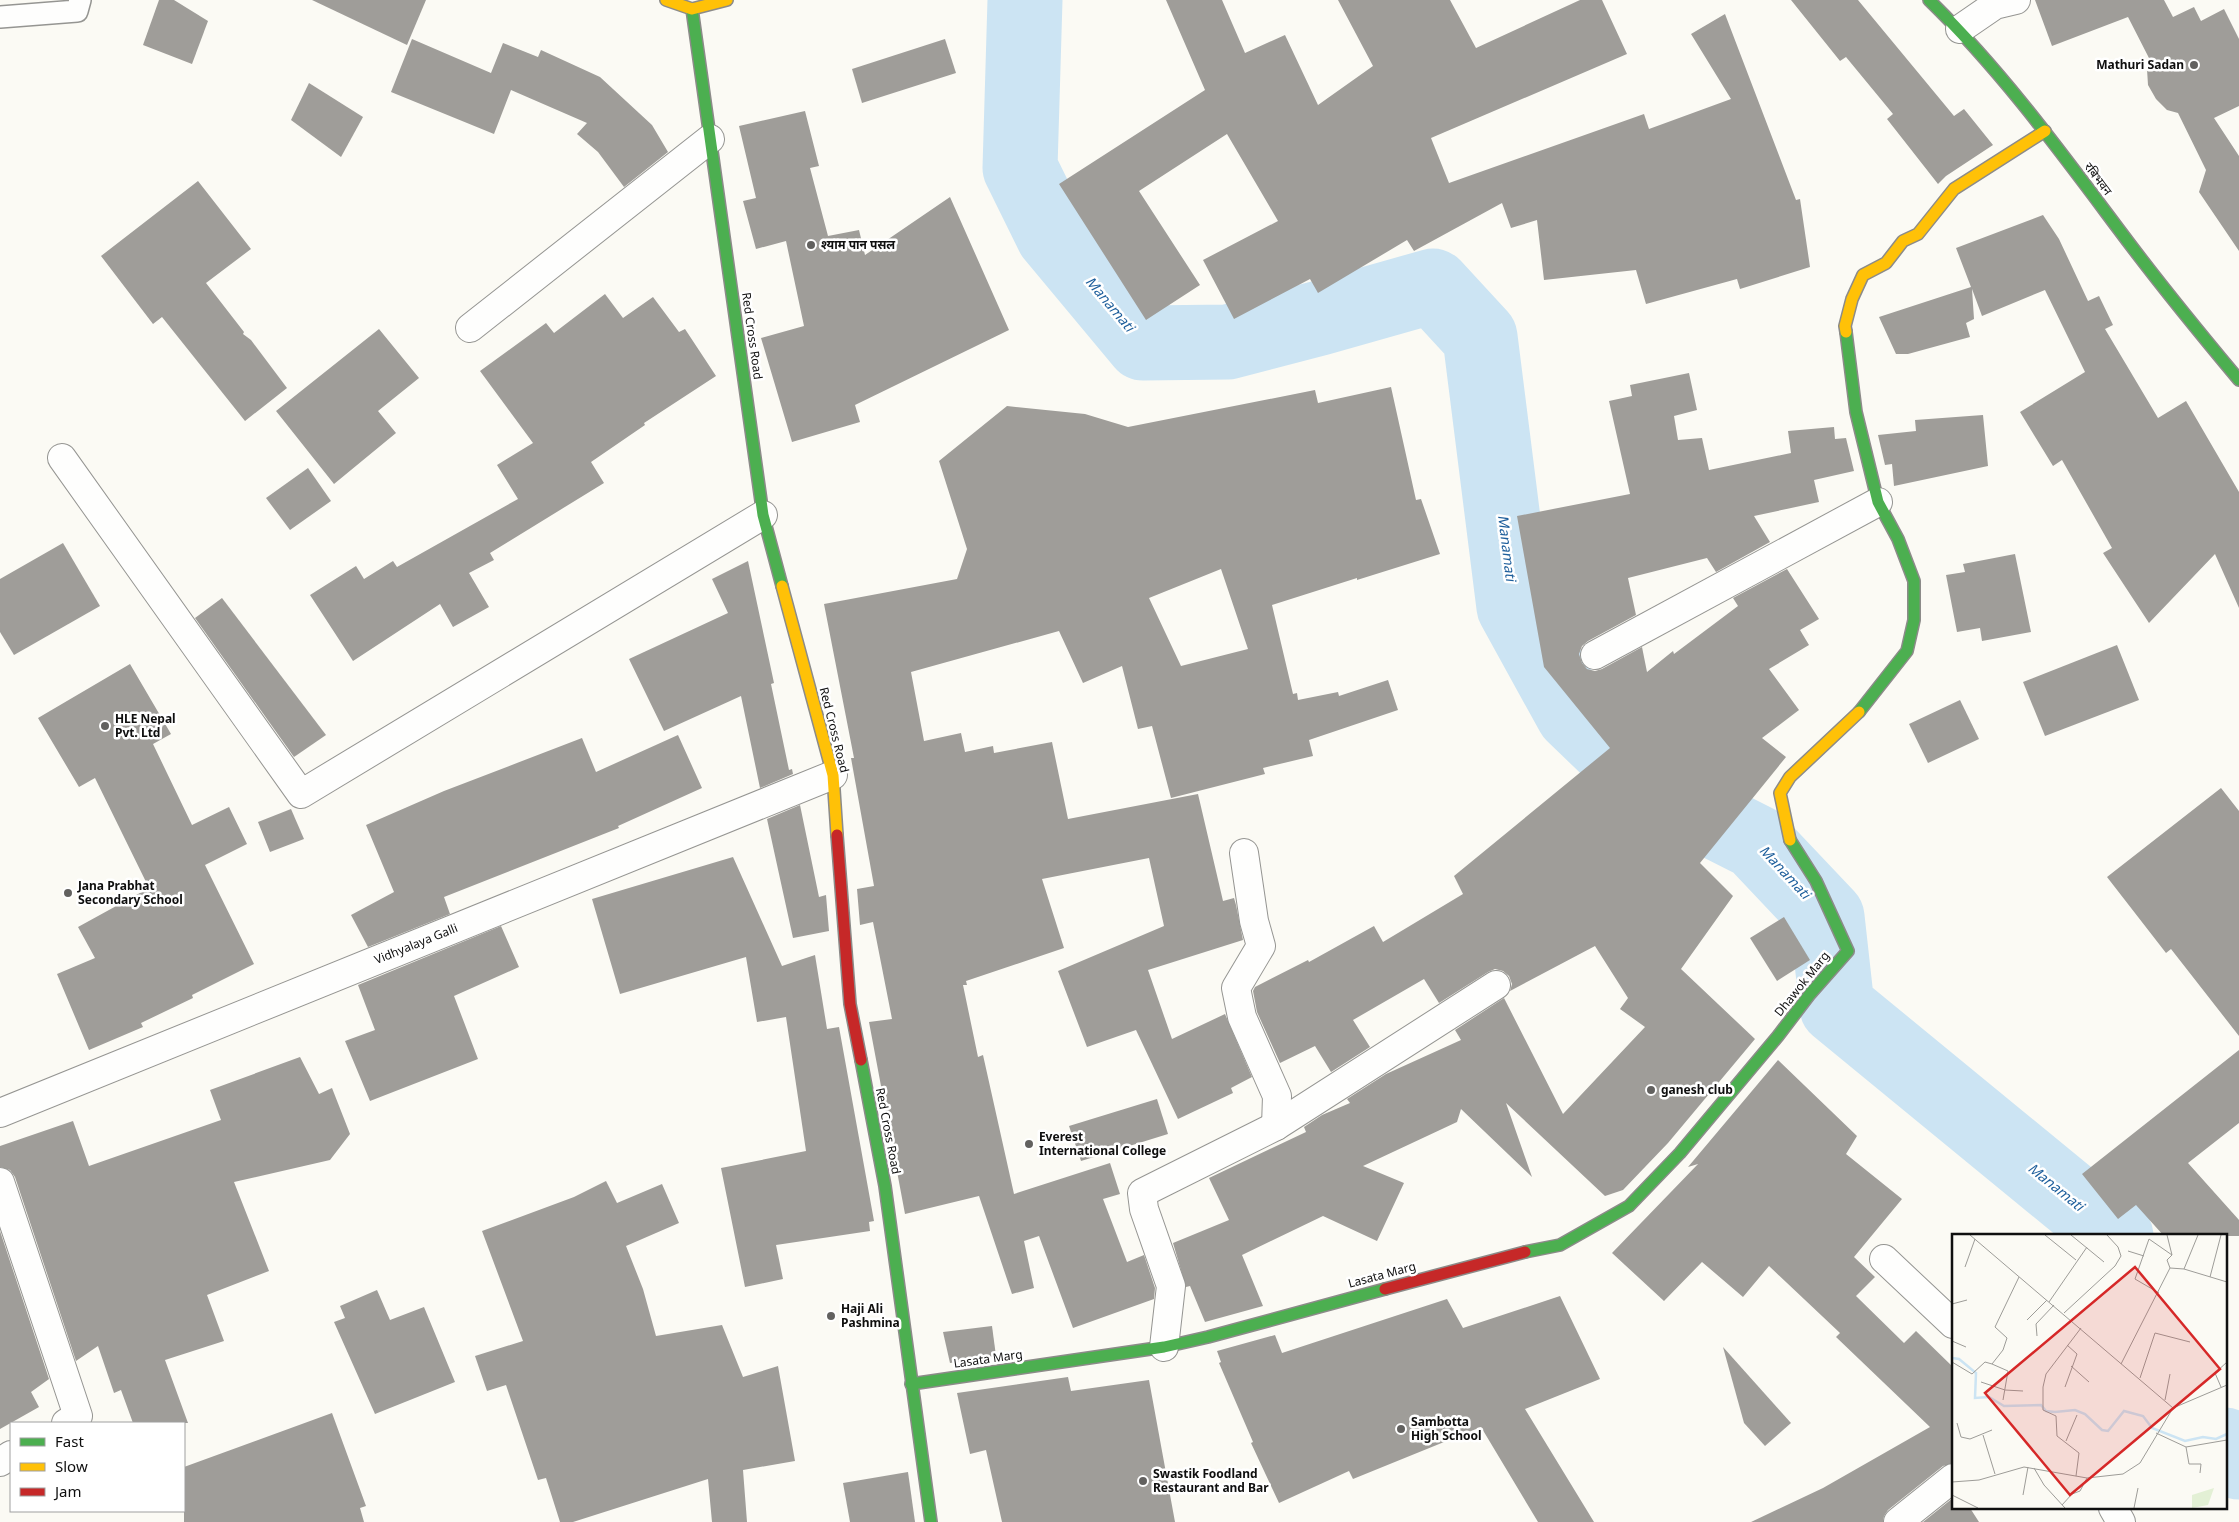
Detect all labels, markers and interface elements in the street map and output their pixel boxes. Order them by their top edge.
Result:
place label: Mathuri Sadan [2096,58,2184,74]
marker: Mathuri Sadan [2188,59,2200,71]
street label: रबिभवन [2080,160,2116,199]
place label: श्याम पान पसल [821,238,896,254]
marker: श्याम पान पसल [805,239,817,251]
water label: Manamati [1080,273,1139,338]
street label: Red Cross Road [737,292,765,381]
water label: Manamati [1492,514,1519,585]
street label: Red Cross Road [815,686,851,775]
place label: HLE Nepal Pvt. Ltd [115,712,176,742]
marker: HLE Nepal Pvt. Ltd [99,720,111,732]
water label: Manamati [1754,842,1815,906]
place label: Jana Prabhat Secondary School [77,879,183,909]
marker: Jana Prabhat Secondary School [62,887,74,899]
street label: Vidhyalaya Galli [372,921,460,969]
street label: Dhawok Marg [1772,949,1834,1020]
place label: ganesh club [1661,1083,1733,1099]
marker: ganesh club [1645,1084,1657,1096]
street label: Red Cross Road [871,1087,903,1176]
place label: Everest International College [1039,1130,1166,1160]
marker: Everest International College [1023,1138,1035,1150]
water label: Manamati [2023,1160,2089,1218]
inset map [1952,1234,2226,1510]
street label: Lasata Marg [1347,1259,1418,1293]
place label: Haji Ali Pashmina [841,1302,900,1332]
marker: Haji Ali Pashmina [825,1310,837,1322]
street label: Lasata Marg [953,1347,1024,1373]
place label: Sambotta High School [1411,1415,1482,1445]
legend [10,1422,185,1512]
marker: Sambotta High School [1395,1423,1407,1435]
text: Fast [55,1434,84,1453]
text: Slow [55,1459,88,1478]
place label: Swastik Foodland Restaurant and Bar [1153,1467,1269,1497]
marker: Swastik Foodland Restaurant and Bar [1137,1475,1149,1487]
text: Jam [53,1484,82,1503]

